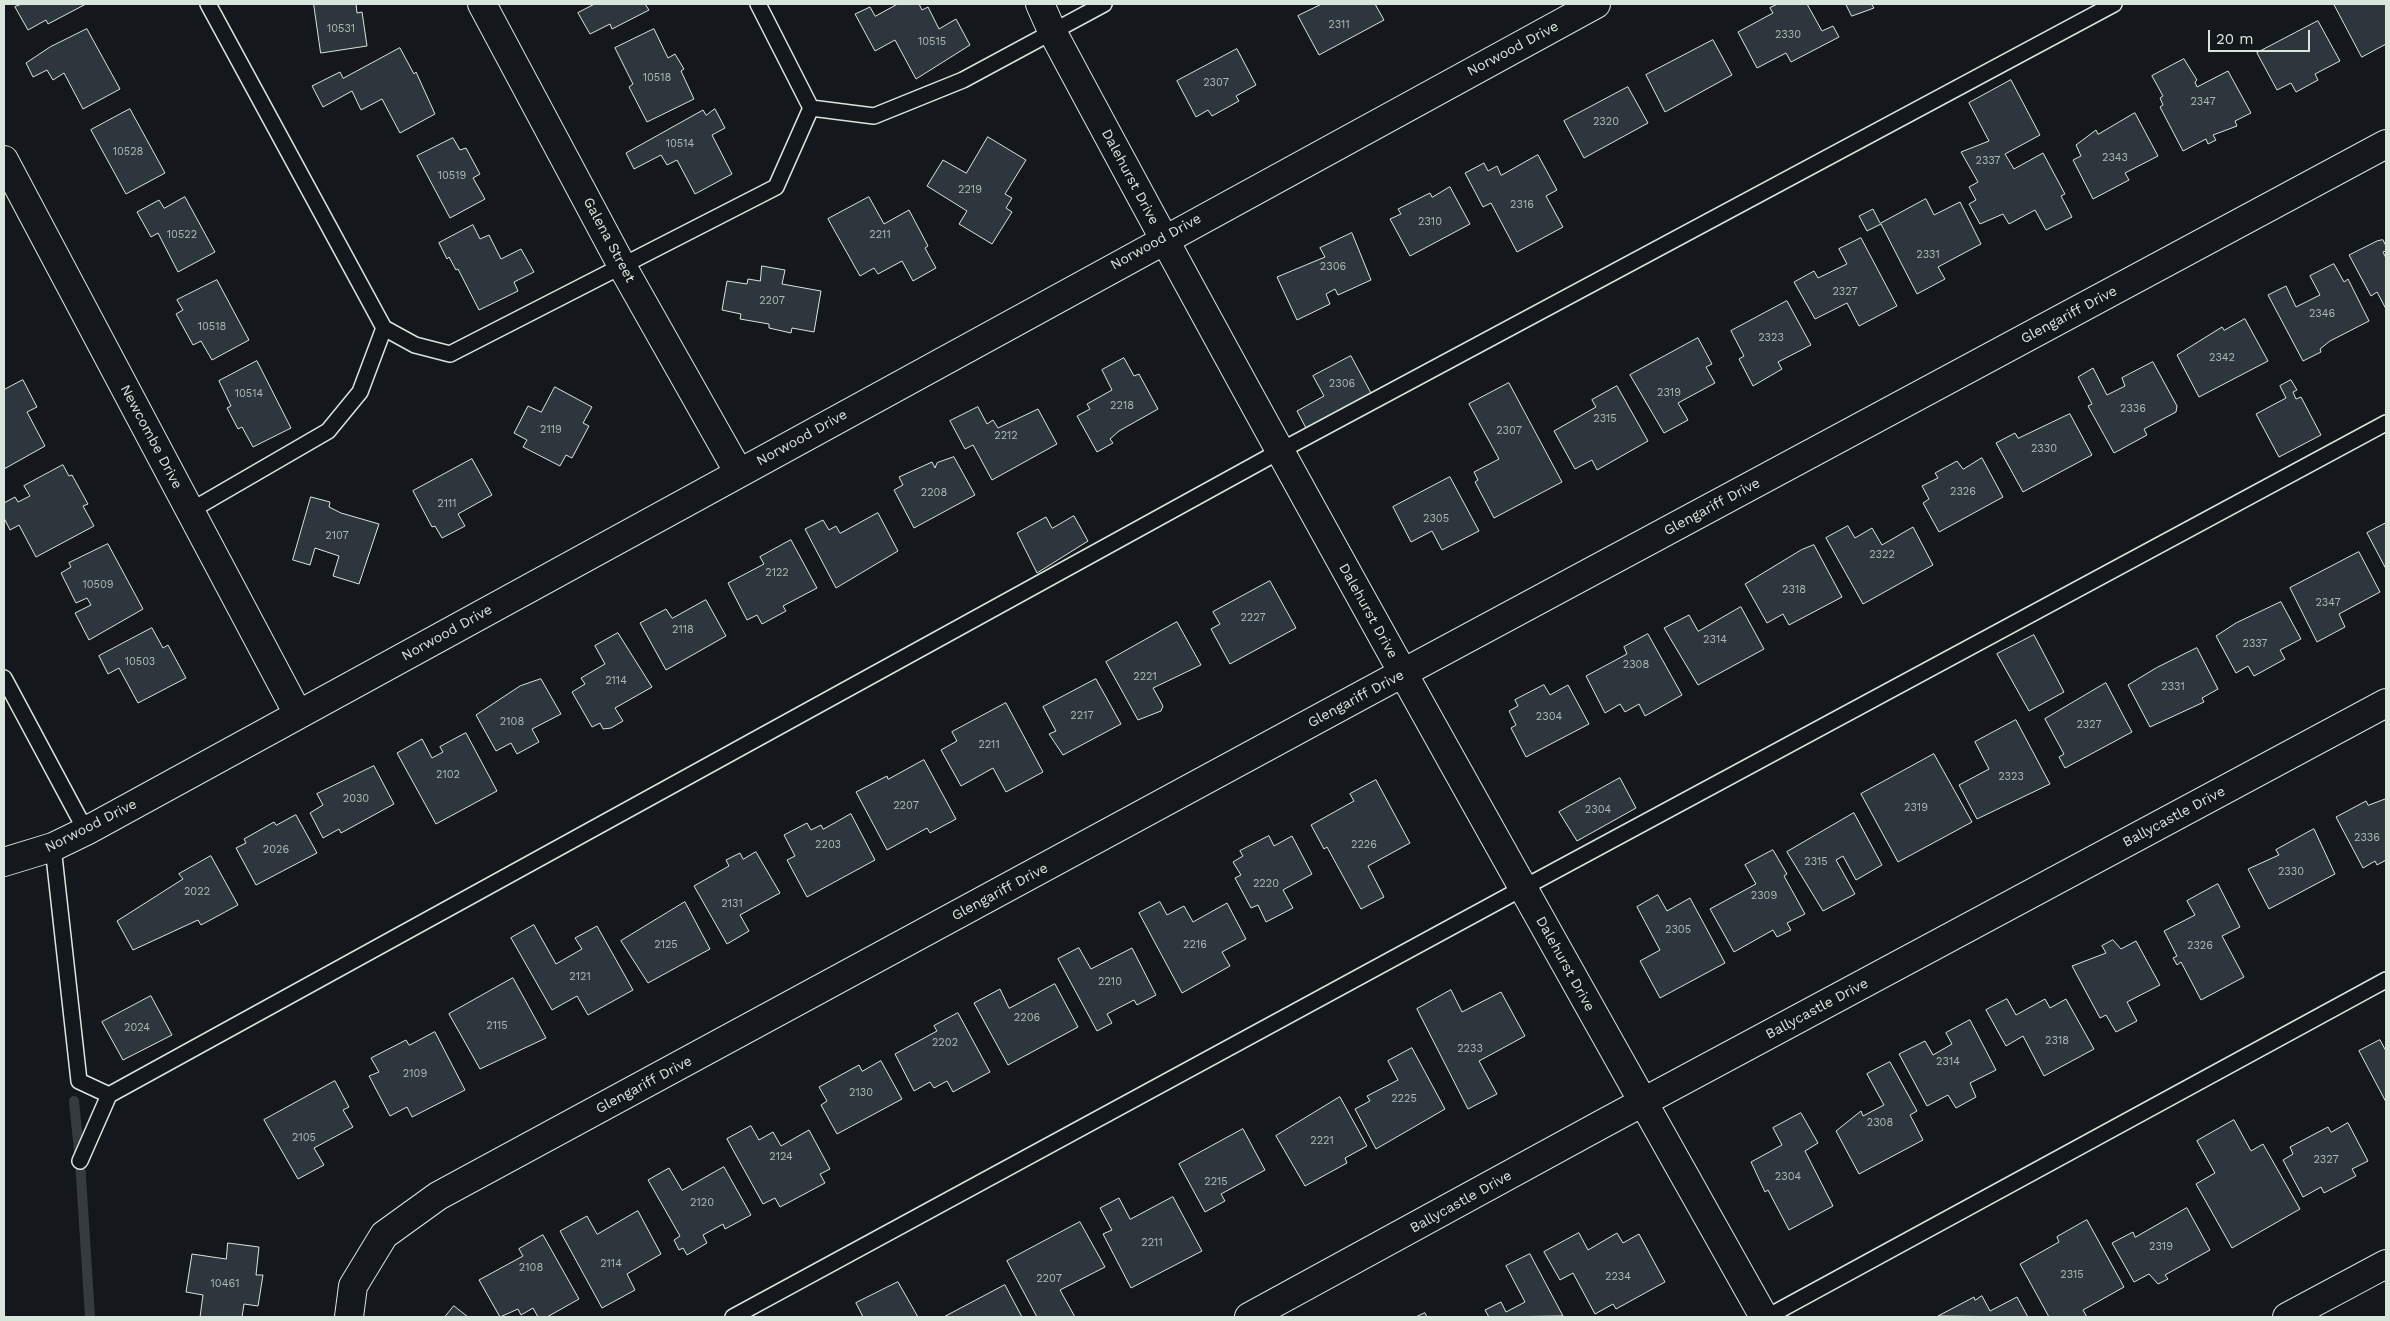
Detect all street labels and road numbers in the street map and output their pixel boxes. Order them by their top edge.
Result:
street label: Norwood Drive [1465,18,1561,80]
street label: Dalehurst Drive [1098,126,1162,228]
street label: Galena Street [580,195,638,285]
street label: Norwood Drive [1108,210,1204,274]
street label: Glengariff Drive [2018,283,2120,347]
street label: Newcombe Drive [116,382,186,492]
street label: Norwood Drive [754,406,850,470]
street label: Glengariff Drive [1661,475,1763,539]
street label: Dalehurst Drive [1335,561,1401,661]
street label: Norwood Drive [399,601,495,665]
street label: Glengariff Drive [1305,667,1407,731]
street label: Ballycastle Drive [2120,783,2228,851]
street label: Norwood Drive [42,796,140,856]
street label: Glengariff Drive [949,860,1051,924]
street label: Dalehurst Drive [1532,914,1598,1014]
street label: Ballycastle Drive [1763,975,1871,1043]
street label: Glengariff Drive [593,1053,695,1117]
street label: Ballycastle Drive [1407,1167,1515,1237]

